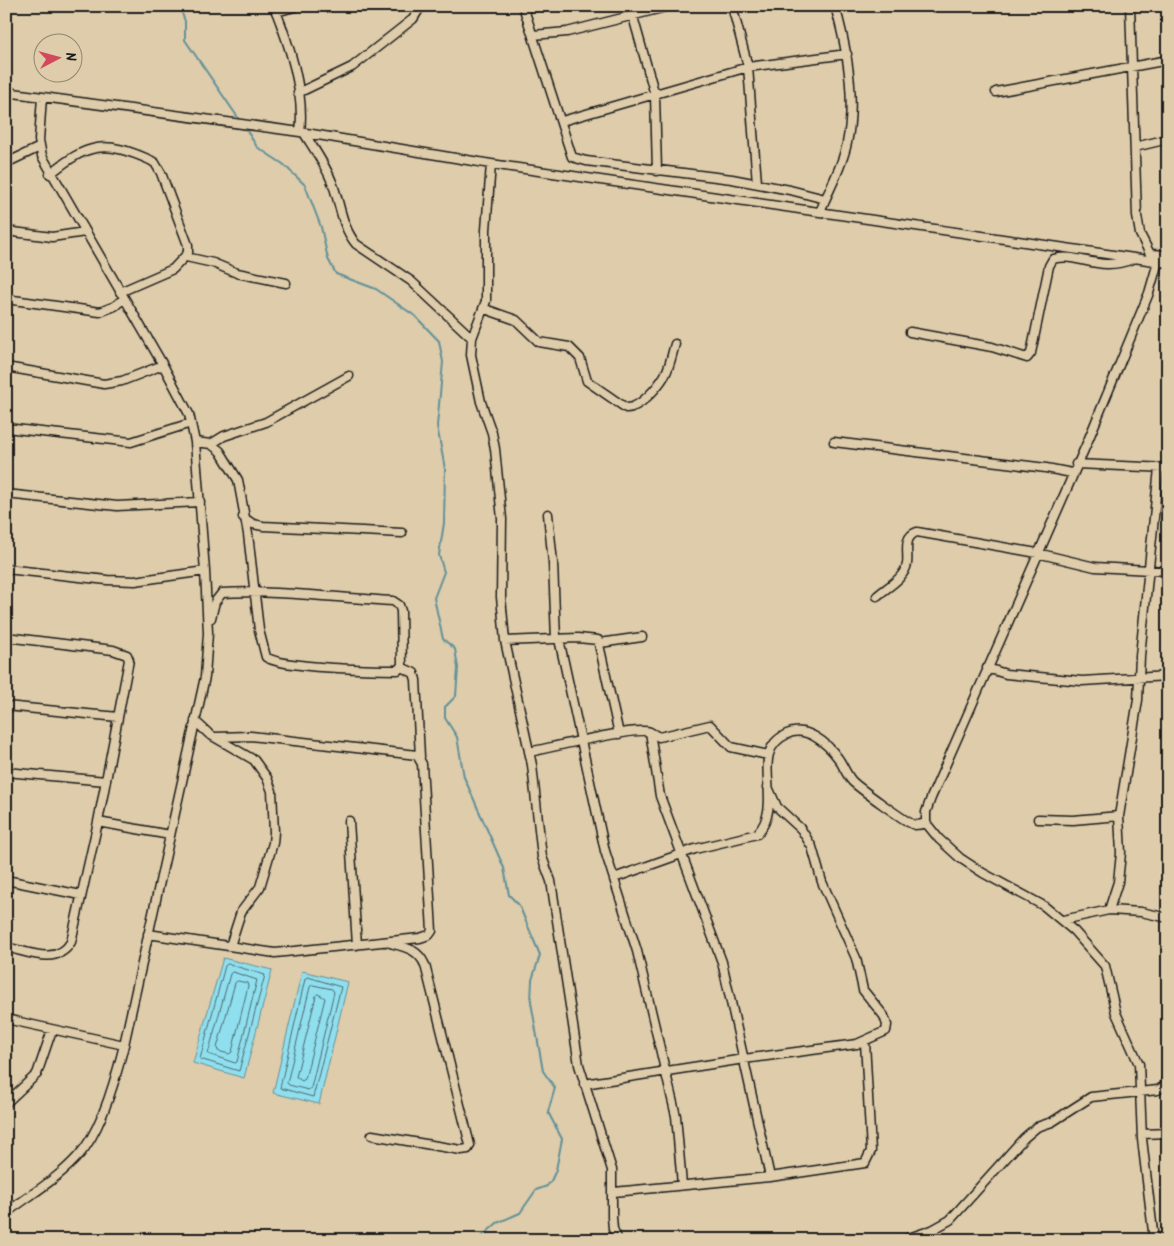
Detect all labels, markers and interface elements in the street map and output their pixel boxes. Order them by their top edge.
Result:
north arrow [32,32,82,82]
text: N [59,51,81,62]

